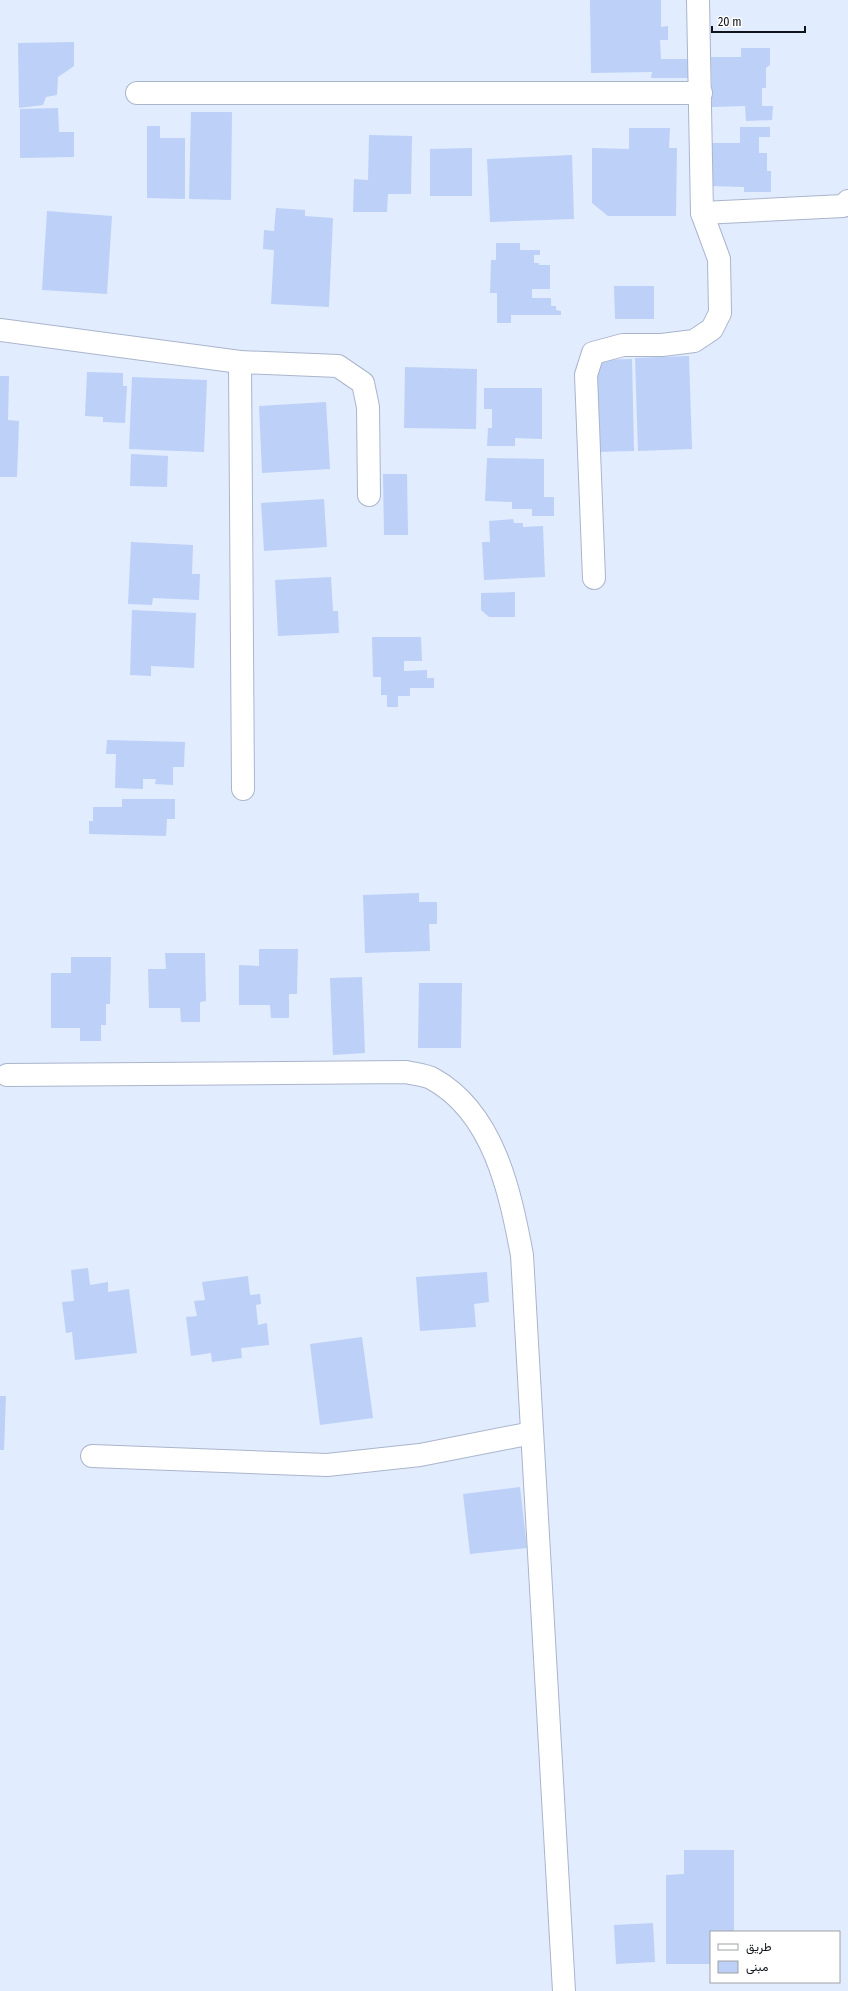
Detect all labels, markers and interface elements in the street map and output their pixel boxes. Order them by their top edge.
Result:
scale bar [712,8,805,34]
text: 20 m [718,15,742,29]
legend [710,1931,840,1983]
text: طريق [746,1940,772,1955]
text: مبنى [746,1960,768,1975]

